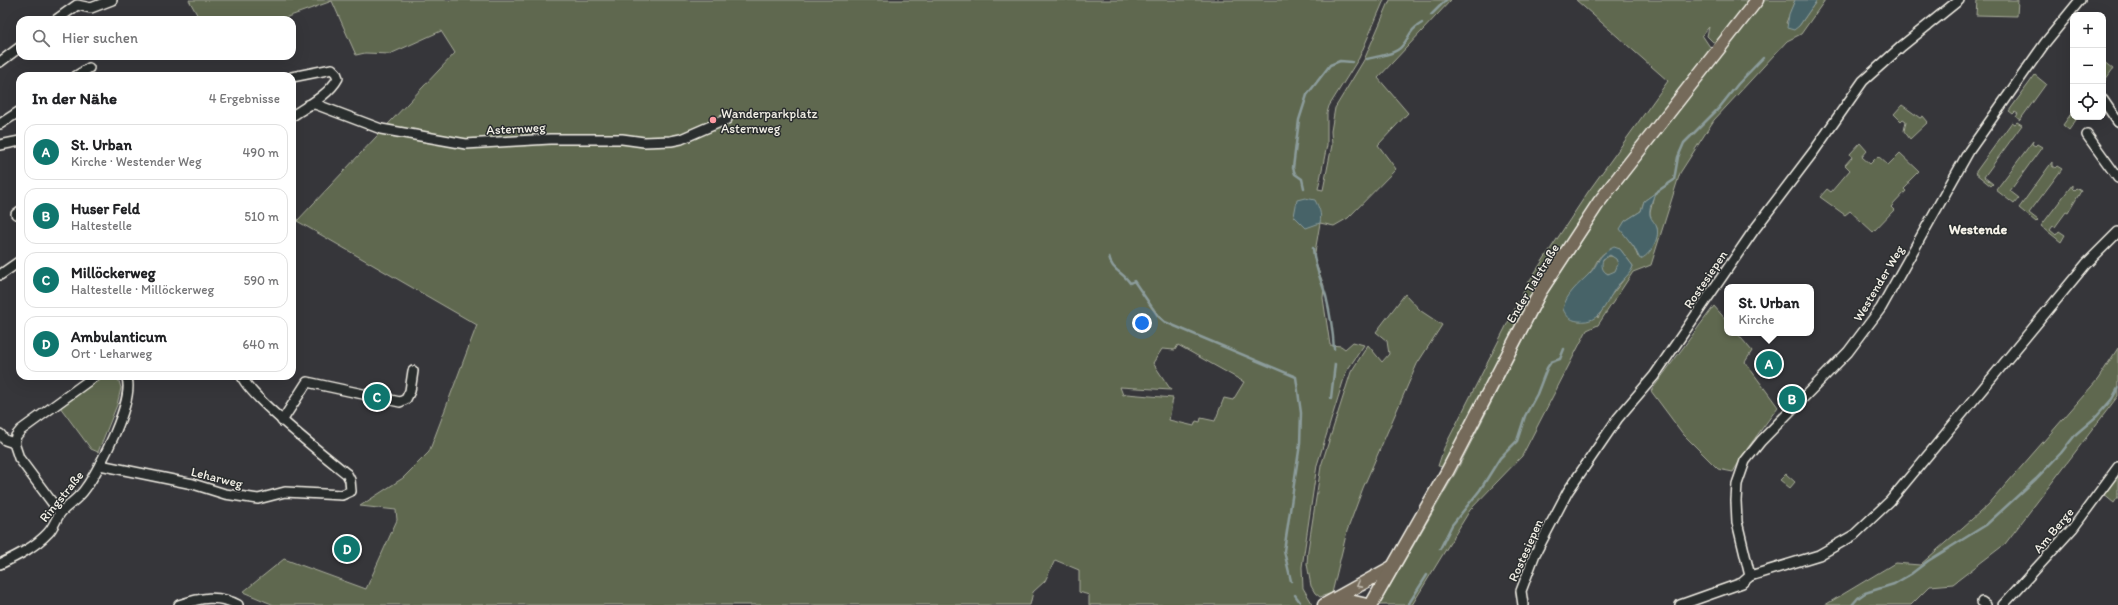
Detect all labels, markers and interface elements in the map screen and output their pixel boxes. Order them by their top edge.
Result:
map controls [2070,12,2106,120]
button: + [2070,12,2106,48]
search box [16,16,296,60]
icon: search [30,27,52,49]
text: Hier suchen [62,29,138,47]
button: − [2070,48,2106,84]
button: locate [2070,84,2106,120]
text: In der Nähe [32,88,117,108]
text: 4 Ergebnisse [209,91,280,106]
place label: Wanderparkplatz Asternweg [721,106,818,136]
marker: Wanderparkplatz Asternweg [708,115,718,125]
street label: Asternweg [486,119,546,138]
text: St. Urban [71,136,132,154]
text: A [42,145,50,160]
text: 490 m [243,145,279,160]
text: Kirche · Westender Weg [71,154,202,169]
text: Huser Feld [71,200,140,218]
text: B [42,209,50,224]
text: 510 m [244,209,279,224]
text: Haltestelle [71,218,132,233]
district label: Westende [1949,221,2008,238]
street label: Ender Talstraße [1503,241,1562,326]
street label: Westender Weg [1850,242,1907,324]
street label: Rostesiepen [1681,247,1730,311]
text: Millöckerweg [71,264,156,282]
text: C [42,273,50,288]
text: 590 m [244,273,279,288]
text: Haltestelle · Millöckerweg [71,282,214,297]
popup [1724,284,1814,336]
text: St. Urban [1739,294,1799,312]
text: Kirche [1739,312,1774,327]
your location [1132,313,1152,333]
text: Ambulanticum [71,328,167,346]
text: D [42,337,50,352]
text: 640 m [242,337,279,352]
text: Ort · Leharweg [71,346,152,361]
pin: A [1756,349,1782,379]
pin: C [364,382,390,412]
pin: B [1779,384,1805,414]
street label: Leharweg [189,464,245,491]
street label: Ringstraße [36,468,87,525]
street label: Am Berge [2030,505,2077,556]
street label: Rostesiepen [1505,517,1546,584]
pin: D [334,534,360,564]
one-way arrow [1356,581,1363,588]

